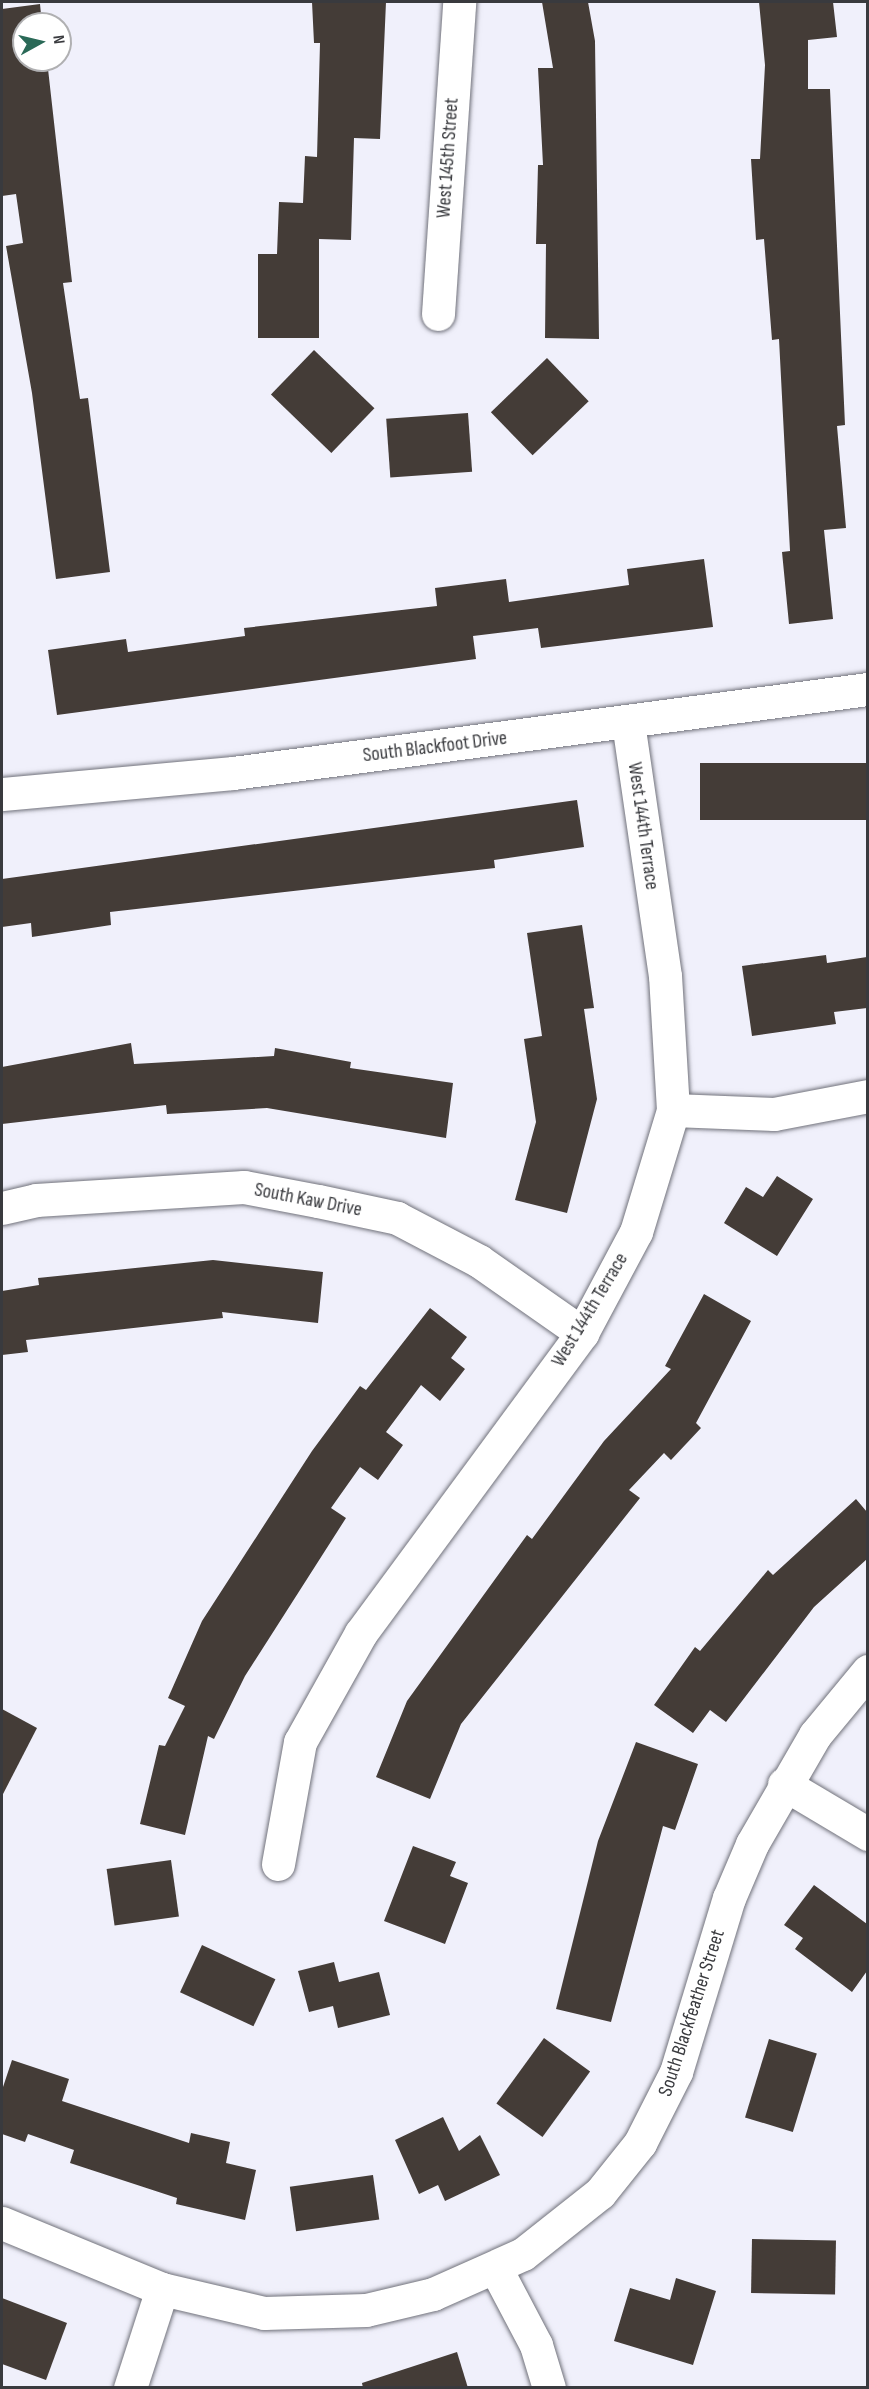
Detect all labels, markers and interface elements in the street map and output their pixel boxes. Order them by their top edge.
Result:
north arrow [12,12,72,72]
text: N [48,34,68,45]
street label: West 145th Street [432,97,464,219]
street label: South Blackfoot Drive [361,726,509,768]
street label: West 144th Terrace [622,761,664,891]
street label: South Kaw Drive [252,1178,364,1222]
street label: West 144th Terrace [547,1249,633,1371]
street label: South Blackfeather Street [654,1927,730,2099]

